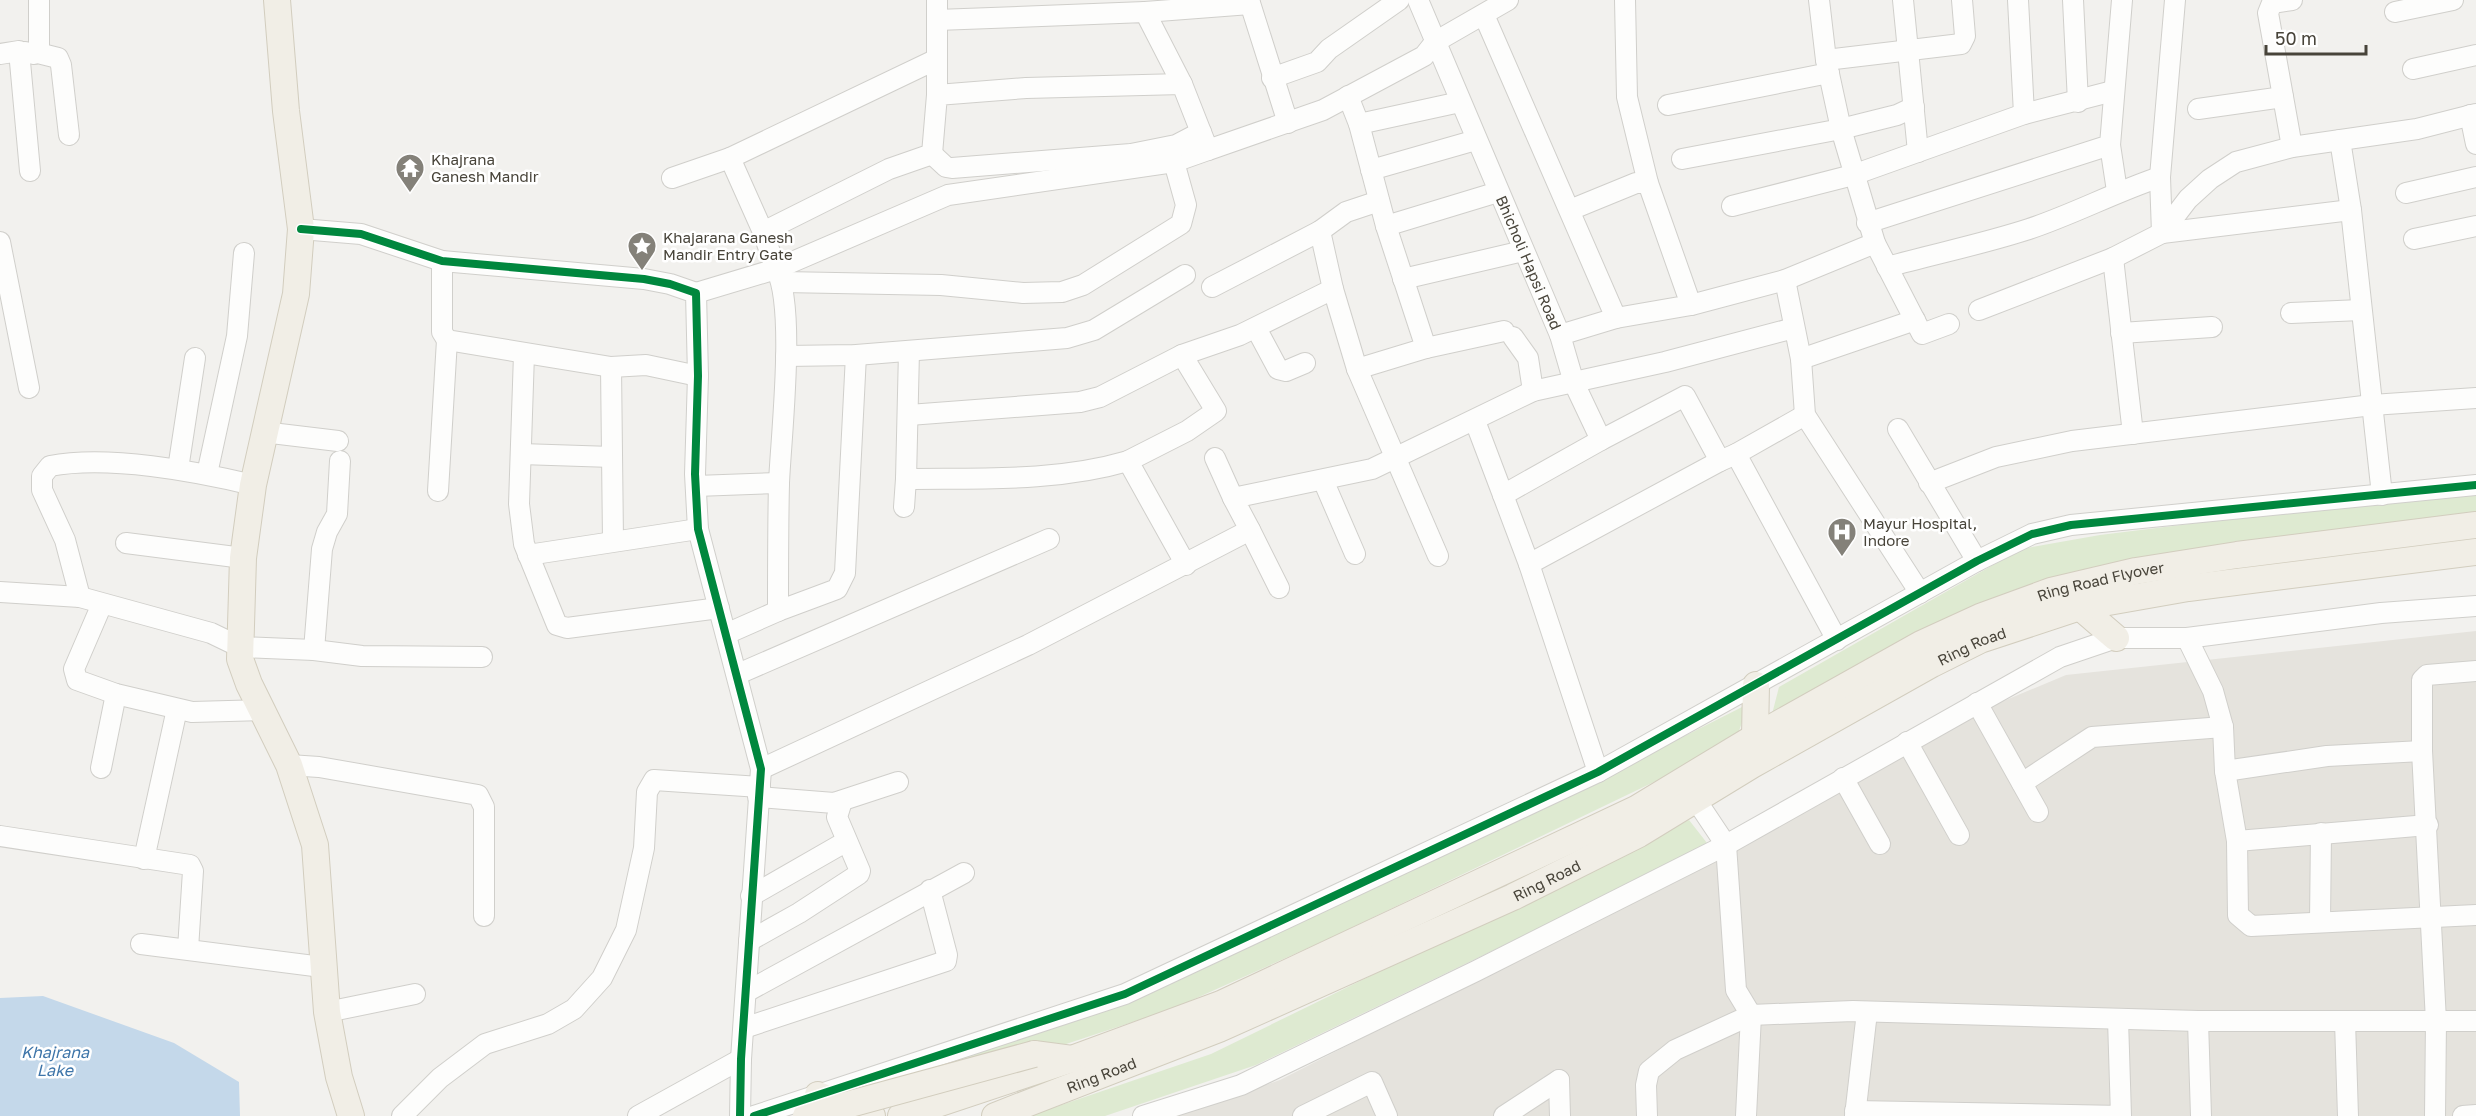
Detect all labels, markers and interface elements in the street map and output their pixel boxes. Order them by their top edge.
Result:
scale bar [2266,18,2366,56]
text: 50 m [2275,27,2317,49]
place label: Khajrana Ganesh Mandir [431,150,539,185]
temple icon: Khajrana Ganesh Mandir [394,152,426,194]
street label: Bhicholi Hapsi Road [1493,193,1566,332]
place label: Khajarana Ganesh Mandir Entry Gate [663,228,793,263]
place icon: Khajarana Ganesh Mandir Entry Gate [626,230,658,272]
place label: Mayur Hospital, Indore [1863,514,1977,549]
hospital icon: Mayur Hospital, Indore [1826,516,1858,558]
street label: Ring Road Flyover [2034,558,2165,604]
street label: Ring Road [1934,623,2008,669]
street label: Ring Road [1510,856,1583,905]
water label: Khajrana Lake [21,1042,90,1080]
street label: Ring Road [1064,1053,1139,1096]

